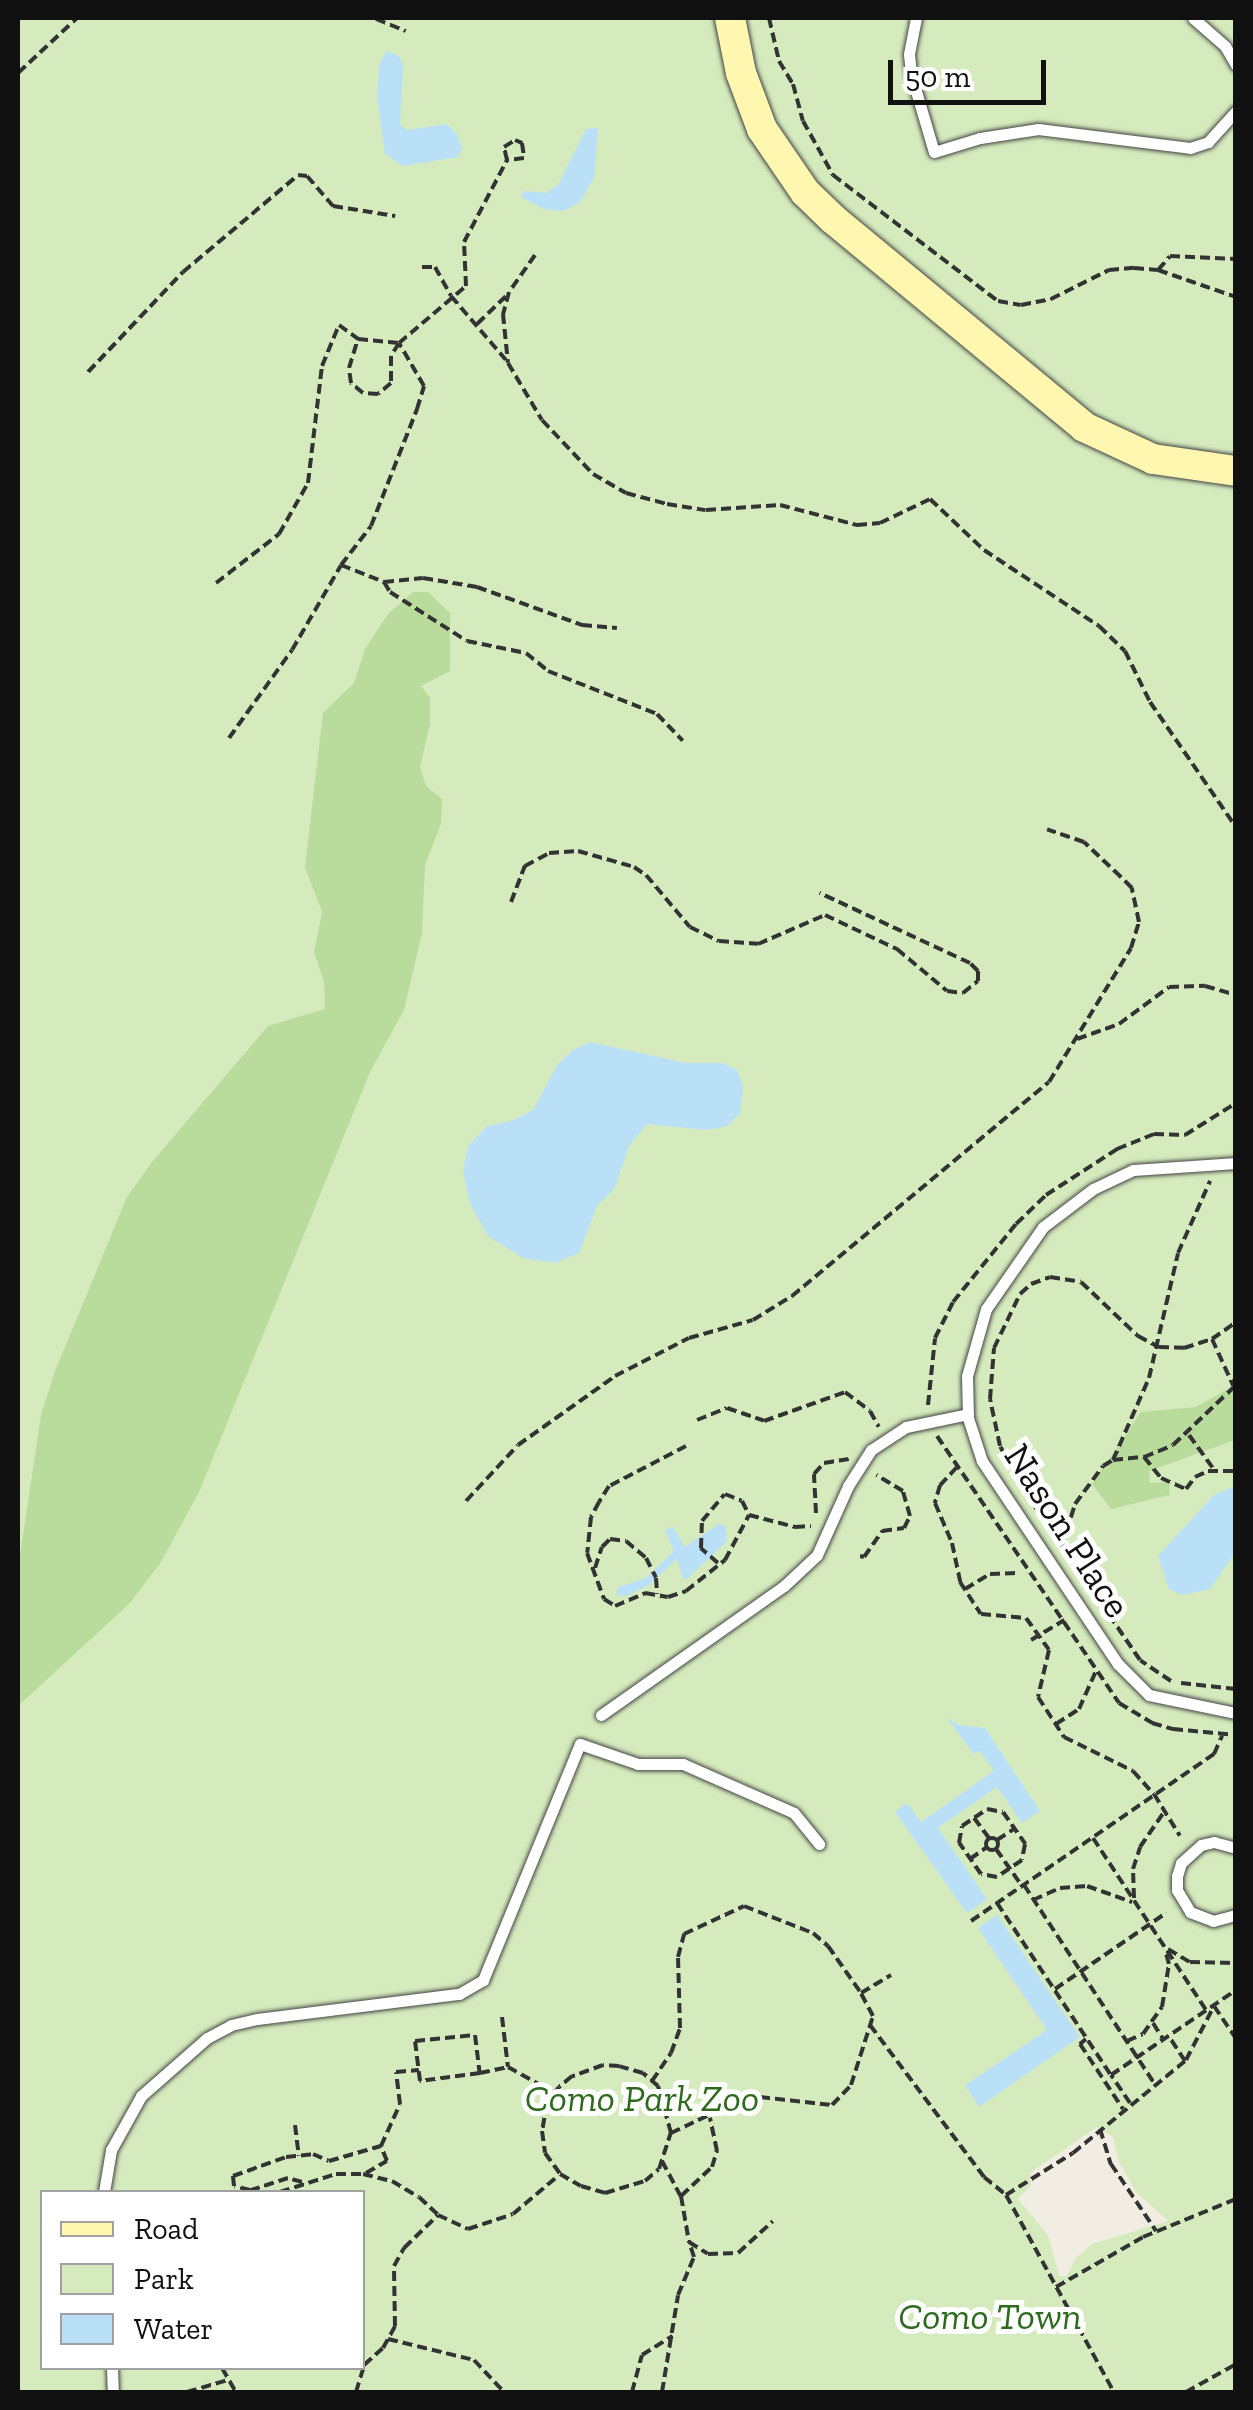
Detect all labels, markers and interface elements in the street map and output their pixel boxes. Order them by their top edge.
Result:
scale bar [893,40,1050,102]
text: 50 m [905,59,970,95]
street label: Nason Place [994,1436,1140,1626]
park label: Como Park Zoo [525,2076,759,2122]
legend [40,2190,365,2370]
text: Road [134,2211,199,2247]
text: Park [134,2261,194,2297]
park label: Como Town [898,2294,1082,2340]
text: Water [134,2311,213,2347]

